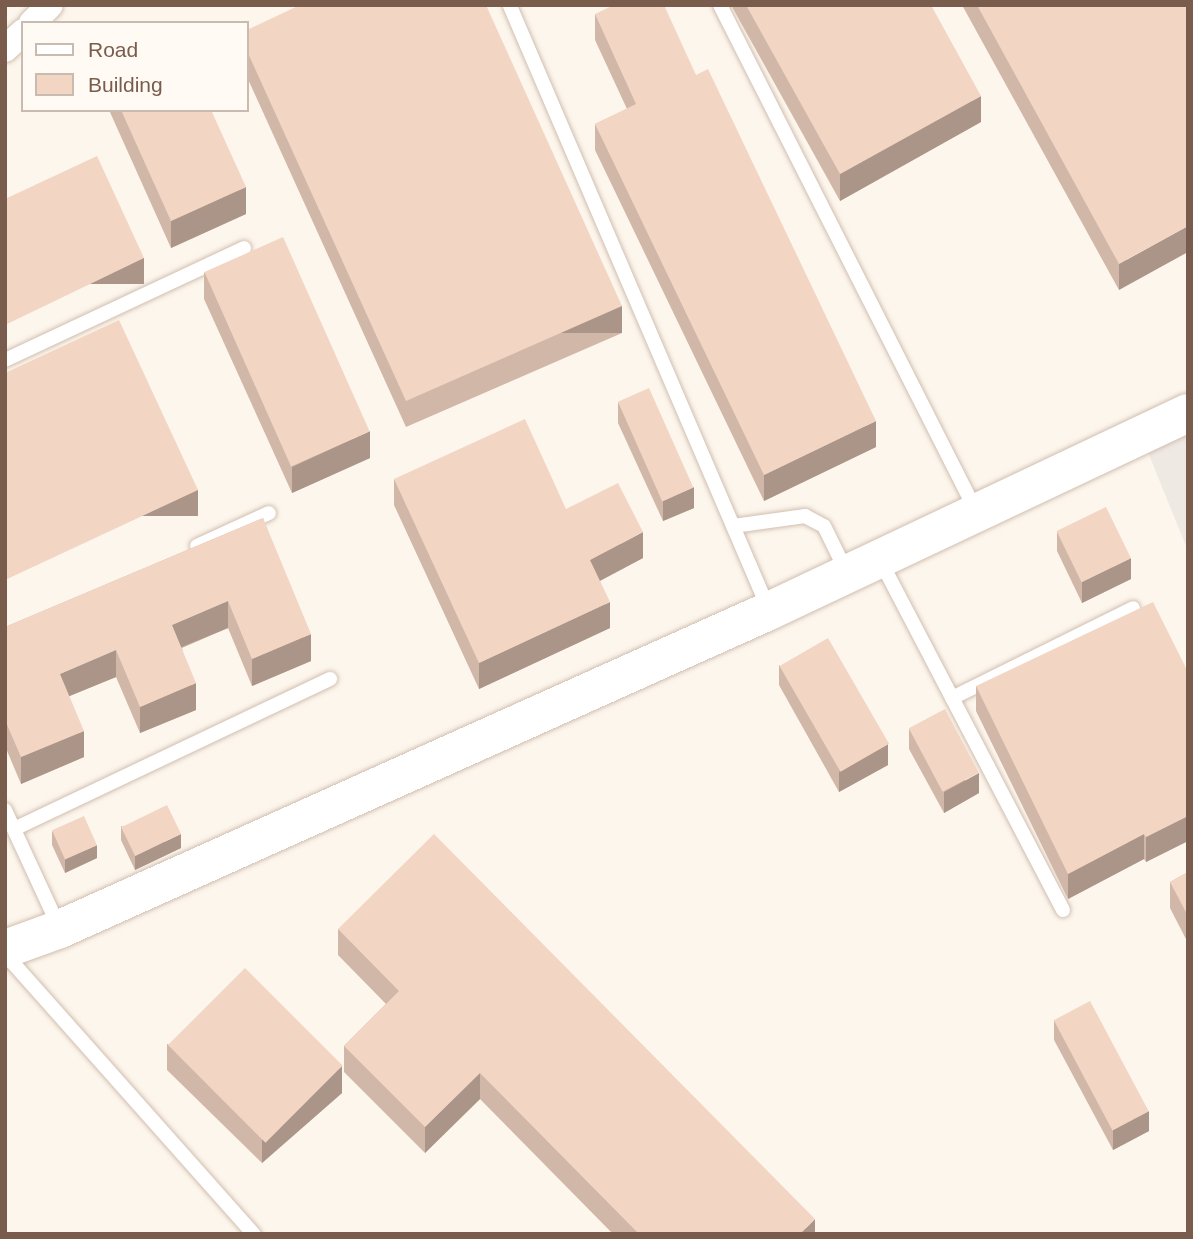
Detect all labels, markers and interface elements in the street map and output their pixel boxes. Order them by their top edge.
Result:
legend [21,21,248,112]
text: Road [88,38,138,61]
text: Building [88,73,163,96]

